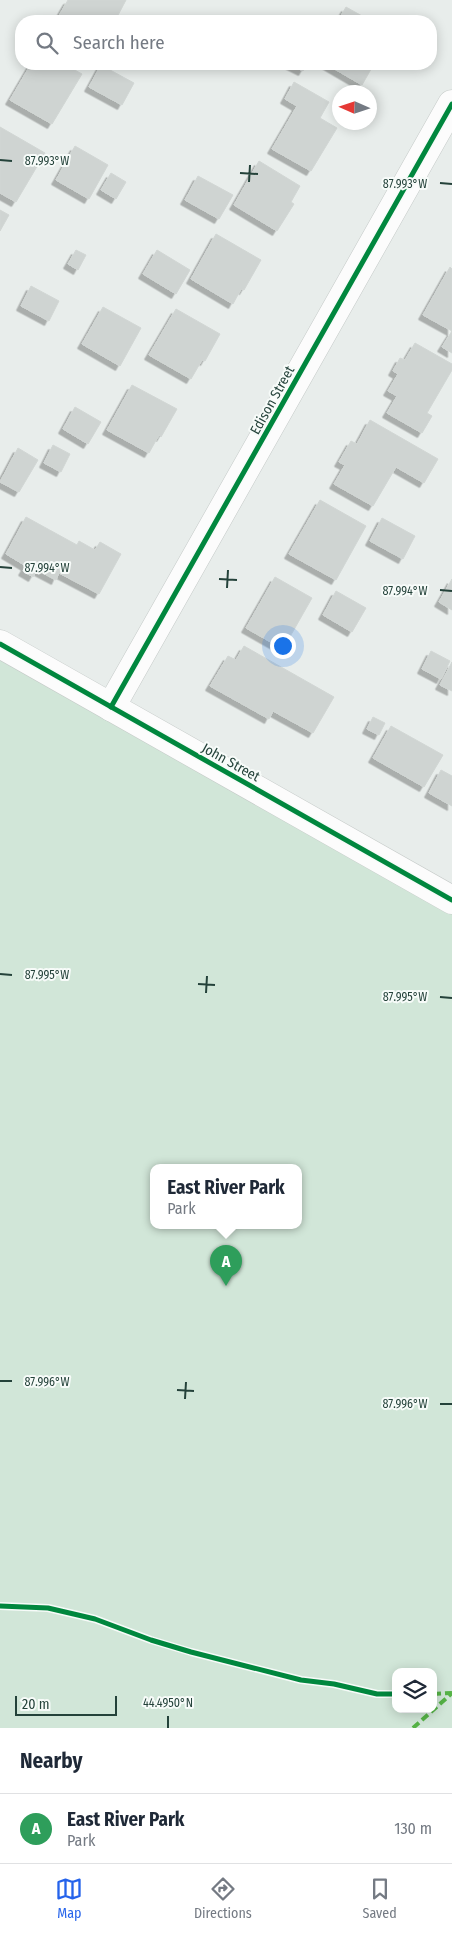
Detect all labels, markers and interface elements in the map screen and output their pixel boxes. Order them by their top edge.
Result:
search box [15,15,437,70]
icon: search [33,29,61,57]
text: Search here [73,31,165,54]
north arrow [332,85,377,130]
text: 87.993°W [25,154,69,168]
text: 87.993°W [383,177,427,191]
street label: Edison Street [247,363,298,437]
text: 87.994°W [25,561,69,575]
text: 87.994°W [383,584,427,598]
your location [270,633,296,659]
street label: John Street [199,740,263,786]
text: 87.995°W [25,968,69,982]
text: 87.995°W [383,990,427,1004]
popup [150,1164,302,1229]
text: East River Park [167,1176,285,1199]
text: Park [167,1199,196,1218]
pin: A [210,1245,242,1286]
text: 87.996°W [24,1375,70,1389]
text: 87.996°W [382,1397,428,1411]
map controls [392,1668,437,1713]
button: layers [392,1668,437,1713]
scale bar [15,1693,118,1716]
text: 20 m [22,1696,50,1713]
text: 44.4950°N [143,1696,193,1710]
text: Nearby [20,1748,82,1774]
text: East River Park [67,1808,185,1831]
text: A [32,1819,40,1838]
text: 130 m [394,1819,432,1838]
text: Park [67,1831,95,1850]
tab: Map [55,1875,83,1922]
tab: Directions [194,1875,252,1922]
tab: Saved [362,1875,397,1922]

